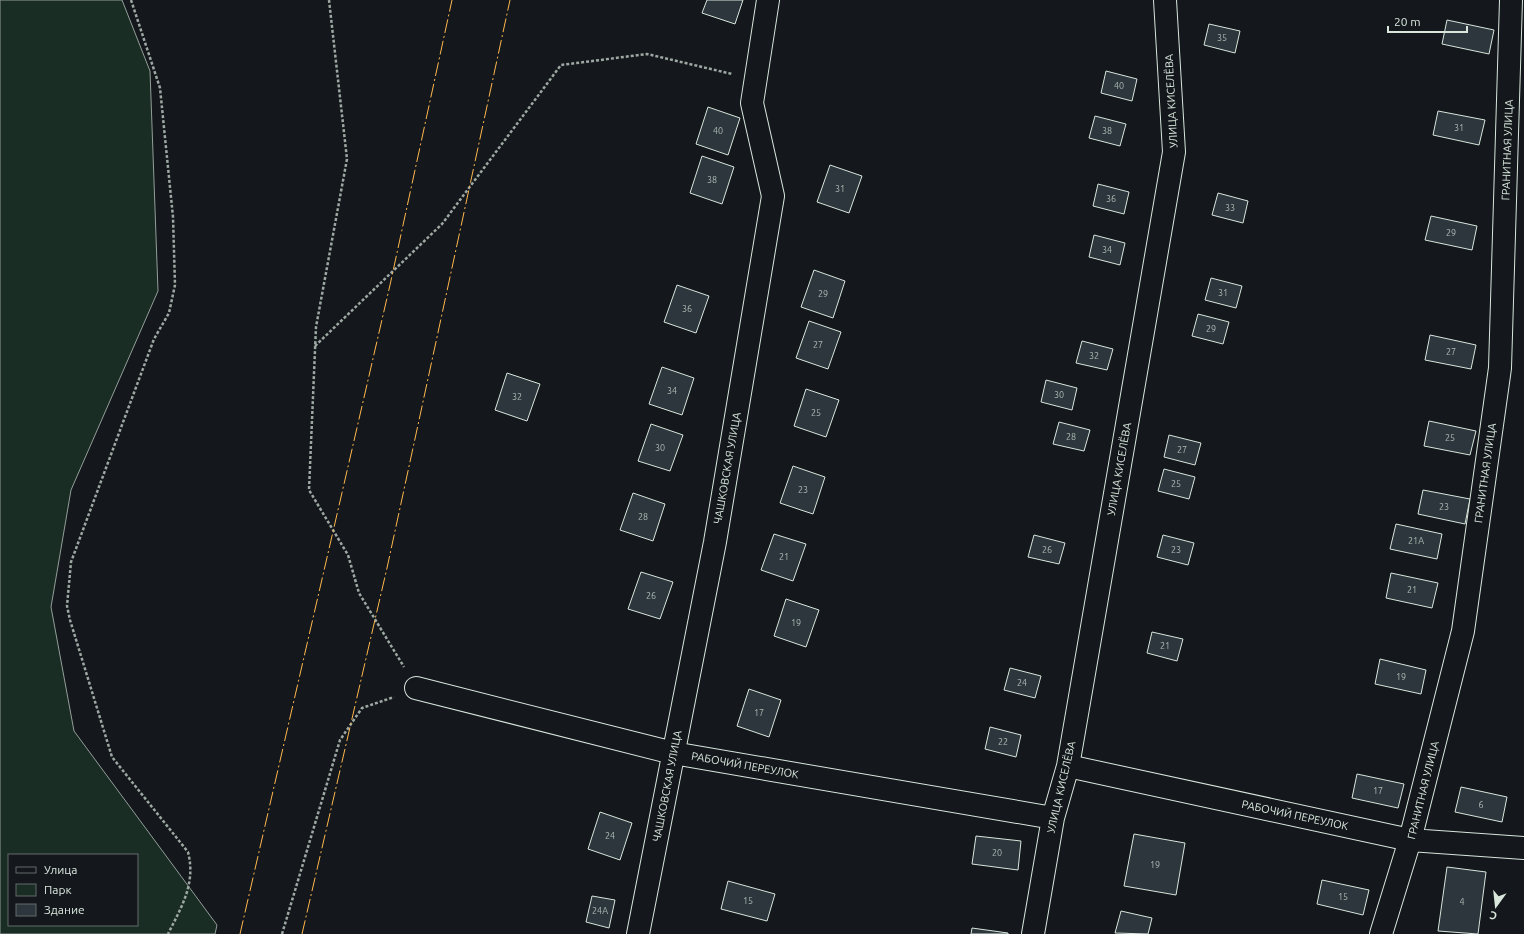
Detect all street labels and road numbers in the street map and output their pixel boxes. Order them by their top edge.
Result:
street label: УЛИЦА КИСЕЛЁВА [1162,53,1179,148]
street label: ГРАНИТНАЯ УЛИЦА [1499,98,1515,201]
street label: ЧАШКОВСКАЯ УЛИЦА [711,410,743,525]
street label: УЛИЦА КИСЕЛЁВА [1105,421,1133,516]
street label: ГРАНИТНАЯ УЛИЦА [1472,421,1498,524]
street label: ЧАШКОВСКАЯ УЛИЦА [650,728,684,843]
street label: УЛИЦА КИСЕЛЁВА [1045,739,1078,834]
street label: ГРАНИТНАЯ УЛИЦА [1405,739,1441,840]
street label: РАБОЧИЙ ПЕРЕУЛОК [690,750,800,780]
street label: РАБОЧИЙ ПЕРЕУЛОК [1241,798,1350,832]

